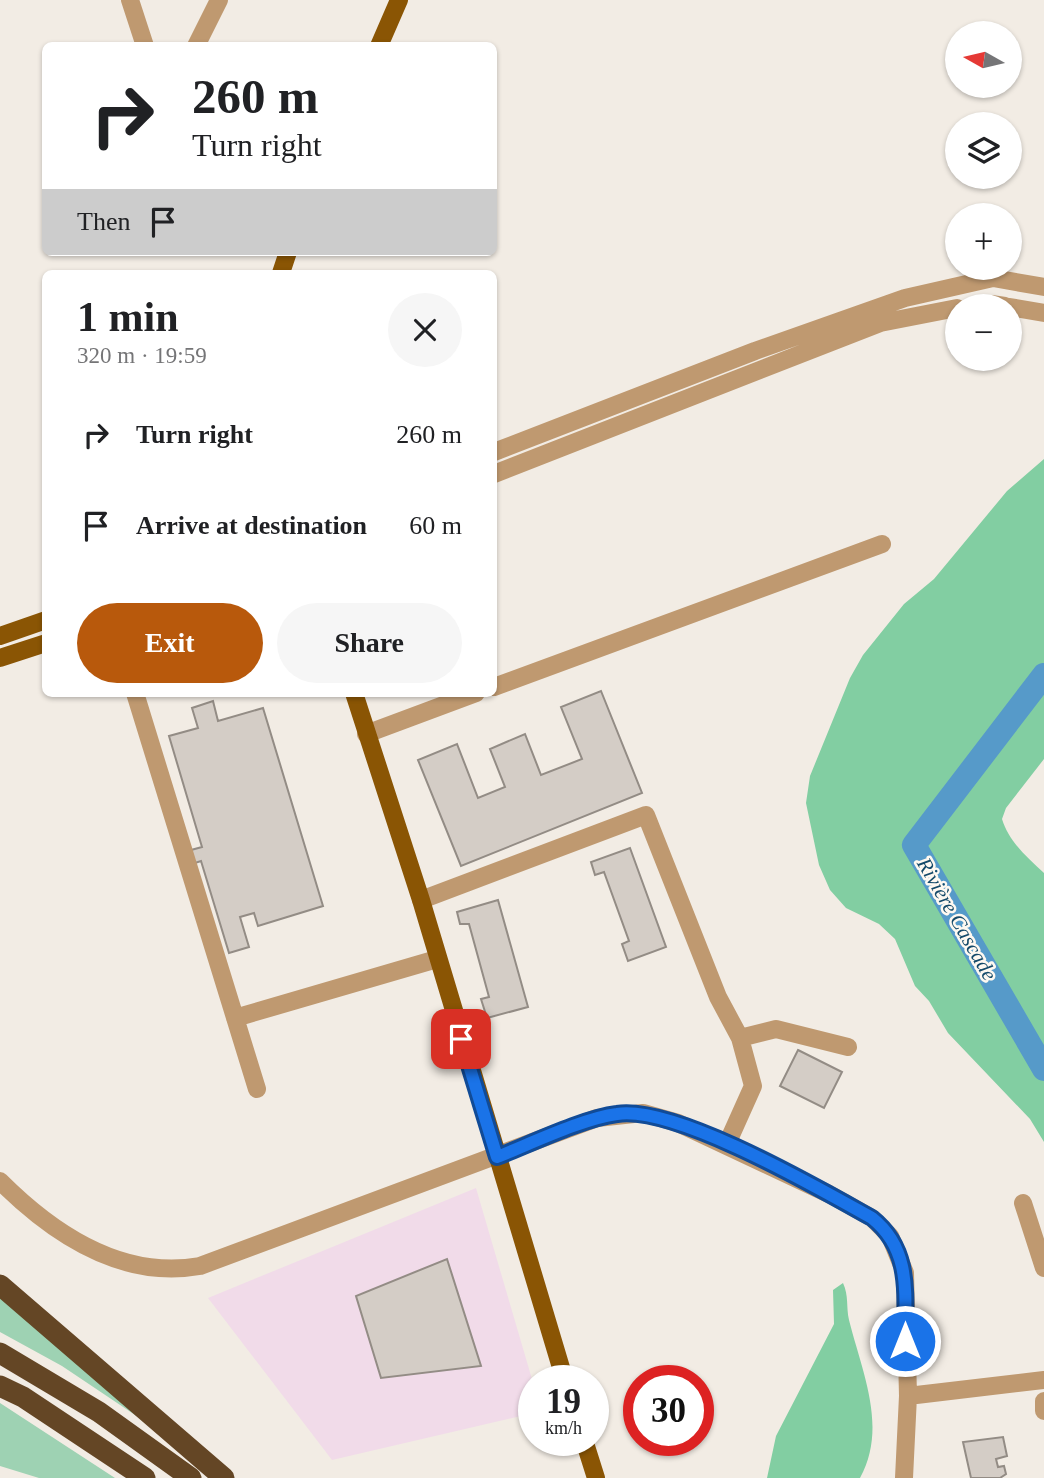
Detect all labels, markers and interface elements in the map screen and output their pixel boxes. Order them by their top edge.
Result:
north arrow [945,21,1022,98]
map controls [945,21,1022,371]
text: 260 m [192,69,319,124]
icon: right [77,70,168,161]
button: layers [945,112,1022,189]
text: Turn right [192,127,322,163]
icon: arrive [144,203,182,241]
button: + [945,203,1022,280]
text: Then [77,207,130,236]
button: close [388,293,462,367]
text: 1 min [77,294,179,340]
button: − [945,294,1022,371]
text: 320 m · 19:59 [77,343,207,368]
icon: right [77,416,115,454]
text: Turn right [136,420,253,449]
text: 260 m [396,420,462,449]
icon: arrive [77,507,115,545]
text: Arrive at destination [136,511,367,540]
text: 60 m [409,511,462,540]
button: Exit [77,603,263,683]
button: Share [277,603,462,683]
water label: Rivière Cascade [912,853,1002,985]
pin [431,1009,491,1069]
icon: arrive [442,1020,480,1058]
position arrow [868,1304,942,1378]
speed limit sign: 30 [623,1365,714,1456]
text: 19 [546,1382,581,1421]
text: km/h [545,1418,582,1438]

